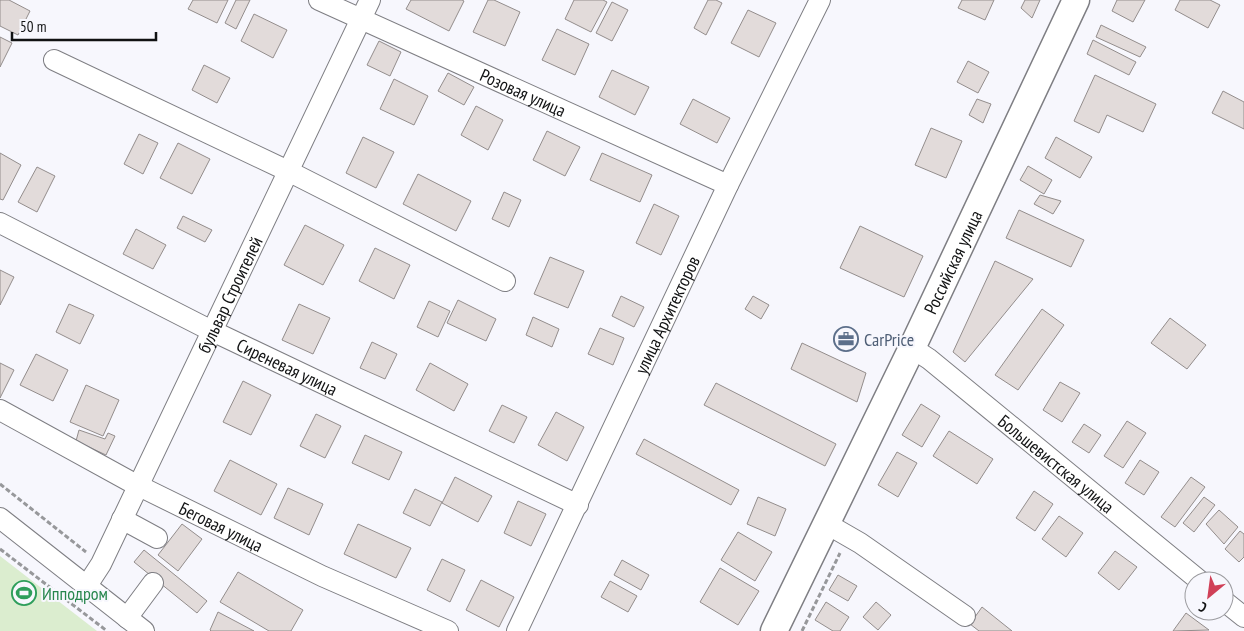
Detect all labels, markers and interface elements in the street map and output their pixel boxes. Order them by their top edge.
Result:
scale bar [12,10,156,42]
text: 50 m [20,17,46,36]
street label: Розовая улица [477,63,570,122]
street label: Российская улица [918,206,987,317]
street label: бульвар Строителей [192,233,267,357]
street label: улица Архитекторов [629,252,704,377]
office icon: CarPrice [833,326,859,352]
place label: CarPrice [864,328,914,351]
street label: Сиреневая улица [233,333,341,400]
street label: Большевистская улица [994,409,1119,518]
street label: Беговая улица [176,496,267,557]
north arrow [1184,571,1234,621]
sports icon: Ипподром [11,580,37,606]
place label: Ипподром [42,582,108,605]
text: С [1195,598,1210,617]

